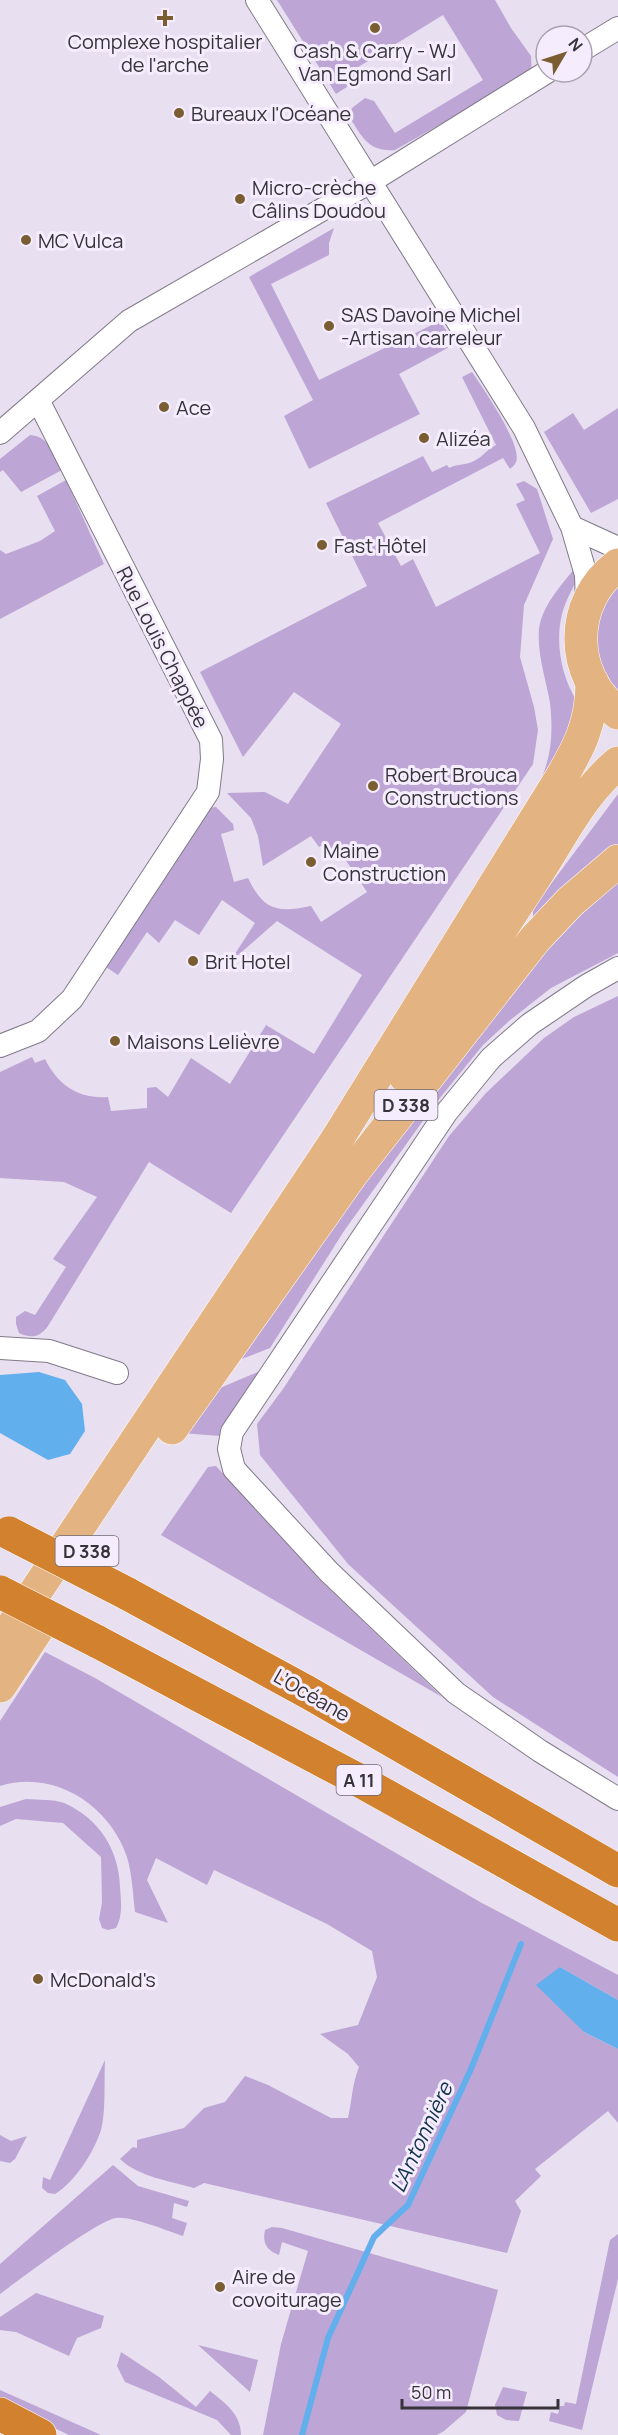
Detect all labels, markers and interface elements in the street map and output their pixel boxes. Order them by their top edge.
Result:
marker: Complexe hospitalier de l'arche [156,9,174,27]
marker: Cash & Carry - WJ Van Egmond Sarl [368,21,382,35]
north arrow [534,24,594,84]
place label: Complexe hospitalier de l'arche [68,28,262,78]
text: N [563,33,588,56]
place label: Cash & Carry - WJ Van Egmond Sarl [294,37,456,87]
place label: Bureaux l'Océane [191,100,351,127]
marker: Bureaux l'Océane [172,106,186,120]
place label: Micro-crèche Câlins Doudou [252,174,386,224]
marker: Micro-crèche Câlins Doudou [233,192,247,206]
place label: MC Vulca [38,227,123,254]
marker: MC Vulca [19,233,33,247]
place label: SAS Davoine Michel -Artisan carreleur [341,301,521,351]
marker: SAS Davoine Michel -Artisan carreleur [322,319,336,333]
place label: Ace [176,394,211,421]
marker: Ace [157,400,171,414]
place label: Alizéa [436,425,491,452]
marker: Alizéa [417,431,431,445]
place label: Fast Hôtel [334,532,427,559]
marker: Fast Hôtel [315,538,329,552]
street label: Rue Louis Chappée [111,562,215,732]
place label: Robert Brouca Constructions [385,761,519,811]
marker: Robert Brouca Constructions [366,779,380,793]
place label: Maine Construction [323,837,446,887]
marker: Maine Construction [304,855,318,869]
place label: Brit Hotel [205,948,291,975]
marker: Brit Hotel [186,954,200,968]
place label: Maisons Lelièvre [127,1028,280,1055]
marker: Maisons Lelièvre [108,1034,122,1048]
road number: D 338 [374,1090,438,1120]
road number: D 338 [56,1536,118,1566]
street label: L’Océane [269,1662,355,1728]
road number: A 11 [336,1765,382,1795]
place label: McDonald's [50,1966,156,1993]
marker: McDonald's [31,1972,45,1986]
water label: L'Antonnière [383,2076,459,2196]
place label: Aire de covoiturage [232,2263,342,2313]
marker: Aire de covoiturage [213,2280,227,2294]
scale bar [402,2372,558,2410]
text: 50 m [411,2380,451,2404]

